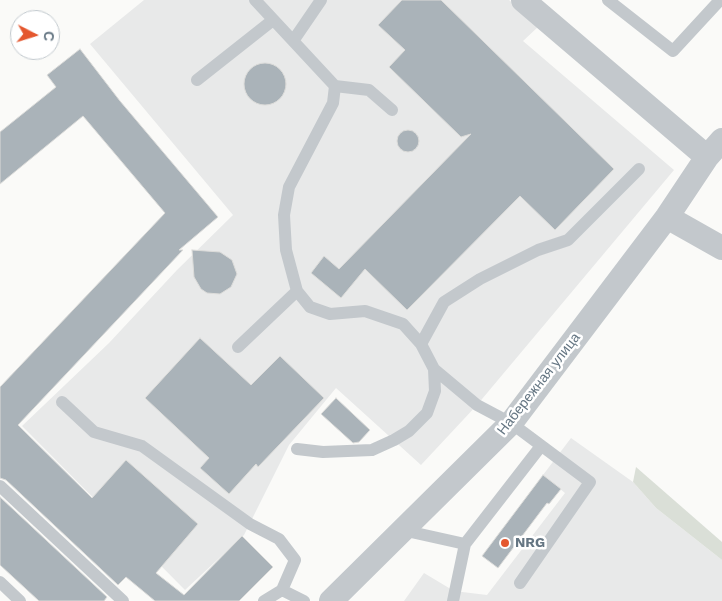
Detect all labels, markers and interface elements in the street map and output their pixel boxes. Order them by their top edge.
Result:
north arrow [10,10,60,60]
text: С [41,30,57,42]
street label: Набережная улица [494,330,584,438]
place label: NRG [515,535,545,551]
marker: NRG [499,537,511,549]

